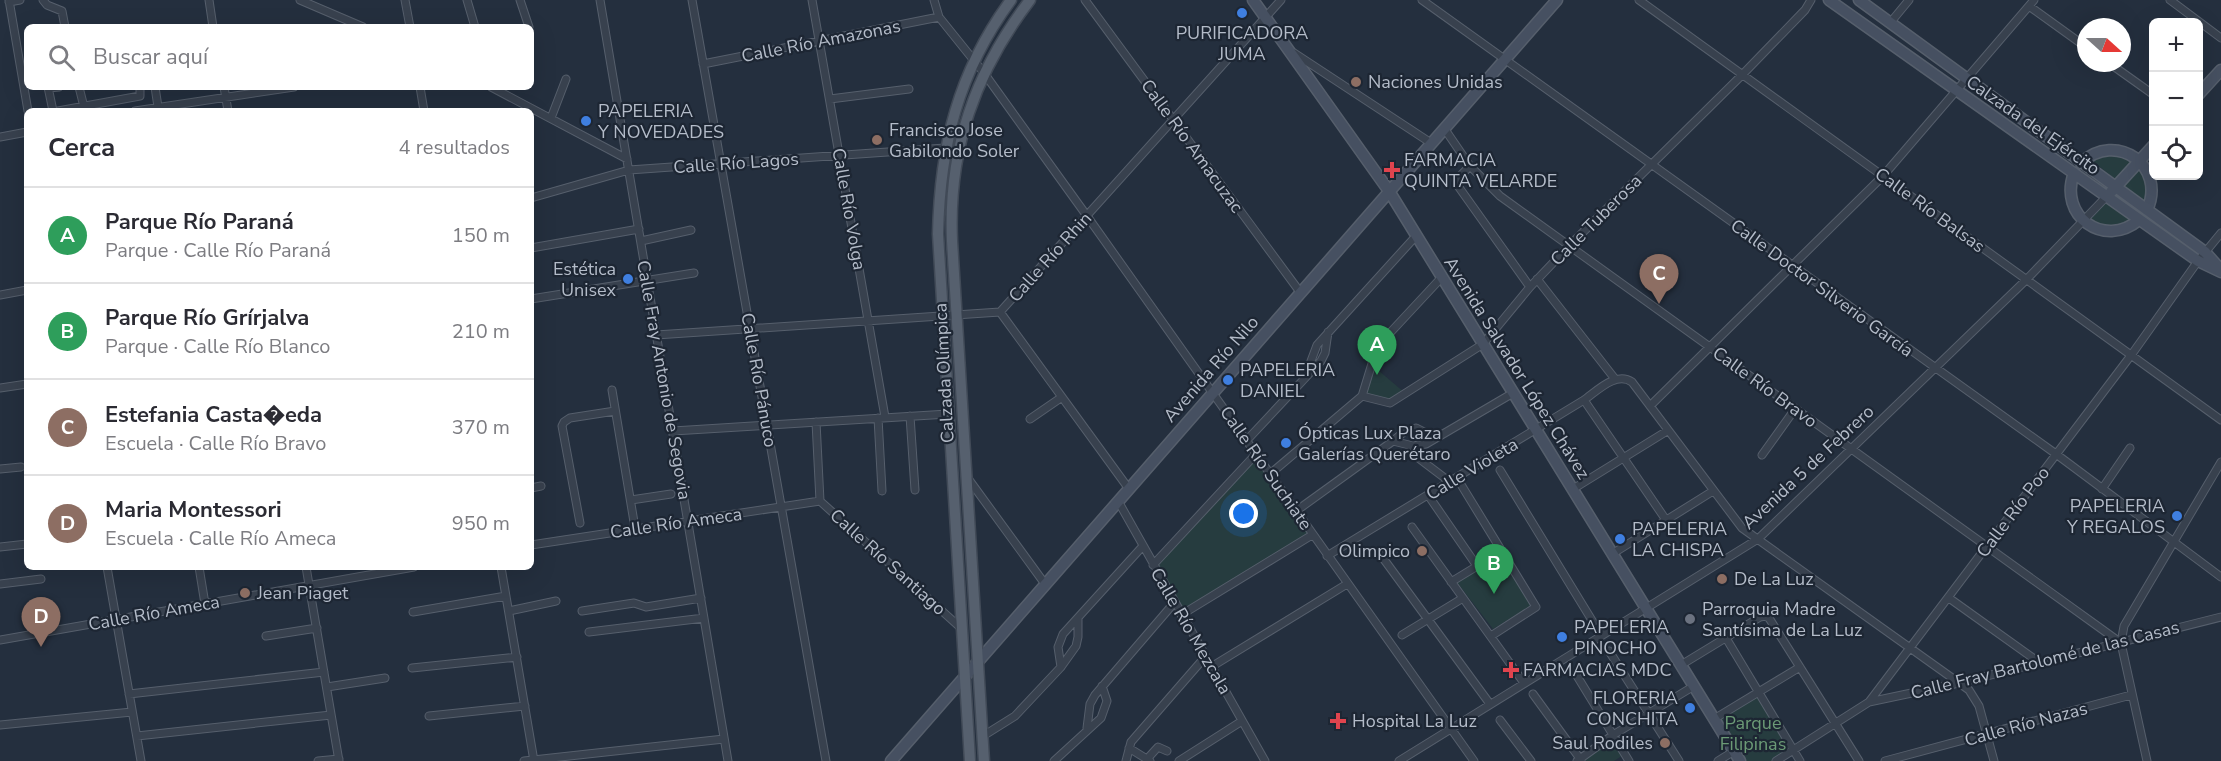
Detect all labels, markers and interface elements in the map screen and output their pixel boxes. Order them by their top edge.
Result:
marker: PURIFICADORA JUMA [1235,6,1249,20]
street label: Calle Río Amazonas [739,14,903,68]
north arrow [2077,18,2131,72]
map controls [2149,18,2203,180]
button: + [2149,18,2203,72]
place label: PURIFICADORA JUMA [1176,21,1308,66]
search box [24,24,534,90]
icon: search [45,41,78,74]
text: Buscar aquí [93,42,208,72]
place label: Naciones Unidas [1368,70,1503,94]
street label: Calzada del Ejército [1961,70,2105,180]
button: − [2149,72,2203,126]
street label: Calle Río Amacuzac [1135,74,1249,218]
marker: Naciones Unidas [1349,75,1363,89]
place label: PAPELERIA Y NOVEDADES [597,99,724,144]
marker: PAPELERIA Y NOVEDADES [579,114,593,128]
place label: Francisco Jose Gabilondo Soler [889,118,1020,163]
button: locate [2149,126,2203,180]
text: Cerca [48,130,115,165]
marker: Francisco Jose Gabilondo Soler [870,133,884,147]
text: 4 resultados [399,134,510,161]
street label: Calle Río Volga [826,146,872,272]
street label: Calle Río Lagos [673,147,799,179]
place label: FARMACIA QUINTA VELARDE [1404,148,1557,193]
street label: Calle Río Balsas [1870,162,1990,258]
marker: FARMACIA QUINTA VELARDE [1385,163,1399,177]
street label: Calle Tuberosa [1545,169,1647,271]
text: Parque Río Paraná [105,207,294,237]
street label: Calle Río Rhin [1003,207,1097,307]
street label: Calle Doctor Silverio García [1726,214,1918,362]
text: A [60,222,75,249]
text: 150 m [452,222,510,249]
text: Parque · Calle Río Paraná [105,237,331,264]
street label: Avenida Salvador López Chávez [1439,252,1595,484]
pin: C [1640,254,1678,304]
place label: Estética Unisex [553,257,617,302]
street label: Calle Fray Antonio de Segovia [631,258,697,502]
marker: Estética Unisex [621,272,635,286]
street label: Calzada Olímpica [928,302,960,444]
text: Parque Río Grírjalva [105,303,309,333]
street label: Calle Río Pánuco [735,311,783,449]
street label: Avenida Río Nilo [1158,311,1264,427]
text: B [61,318,74,345]
text: 210 m [452,318,510,345]
pin: A [1358,326,1396,375]
text: Parque · Calle Río Blanco [105,333,330,360]
street label: Calle Río Bravo [1708,341,1822,433]
place label: PAPELERIA DANIEL [1240,358,1335,403]
marker: PAPELERIA DANIEL [1221,373,1235,387]
street label: Avenida 5 de Febrero [1737,399,1879,535]
text: Estefania Casta�eda [105,400,322,430]
street label: Calle Río Suchiate [1214,401,1318,535]
text: C [61,414,74,441]
text: 370 m [452,414,510,441]
place label: Ópticas Lux Plaza Galerías Querétaro [1298,421,1450,466]
text: Escuela · Calle Río Bravo [105,430,327,457]
street label: Calle Violeta [1422,432,1522,506]
marker: Ópticas Lux Plaza Galerías Querétaro [1279,436,1293,450]
street label: Calle Río Poo [1971,462,2055,562]
place label: PAPELERIA Y REGALOS [2066,494,2165,539]
text: Maria Montessori [105,495,282,525]
your location [1229,499,1258,528]
street label: Calle Río Ameca [609,502,743,544]
street label: Calle Río Santiago [825,503,951,621]
marker: PAPELERIA Y REGALOS [2170,509,2184,523]
text: D [60,510,75,537]
text: 950 m [452,510,510,537]
place label: PAPELERIA LA CHISPA [1632,517,1727,562]
text: Escuela · Calle Río Ameca [105,525,336,552]
marker: PAPELERIA LA CHISPA [1613,532,1627,546]
place label: Olimpico [1338,539,1410,563]
marker: Olimpico [1415,544,1429,558]
pin: B [1474,544,1514,594]
street label: Calle Río Mezcala [1145,563,1237,699]
place label: De La Luz [1734,567,1814,591]
marker: De La Luz [1715,572,1729,586]
place label: Jean Piaget [256,581,349,605]
marker: Jean Piaget [238,586,252,600]
street label: Calle Río Ameca [86,590,222,636]
place label: Parroquia Madre Santísima de La Luz [1702,597,1862,642]
pin: D [22,598,60,647]
marker: Parroquia Madre Santísima de La Luz [1683,612,1697,626]
place label: PAPELERIA PINOCHO [1574,615,1669,660]
street label: Calle Fray Bartolomé de las Casas [1908,615,2182,705]
marker: PAPELERIA PINOCHO [1555,630,1569,644]
place label: FARMACIAS MDC [1523,658,1672,682]
marker: FARMACIAS MDC [1504,663,1518,677]
place label: FLORERIA CONCHITA [1586,686,1678,731]
street label: Calle Río Nazas [1962,696,2090,752]
marker: FLORERIA CONCHITA [1683,701,1697,715]
place label: Hospital La Luz [1352,709,1477,733]
park label: Parque Filipinas [1720,711,1786,756]
marker: Hospital La Luz [1329,712,1347,730]
place label: Saul Rodiles [1552,731,1653,755]
marker: Saul Rodiles [1658,736,1672,750]

